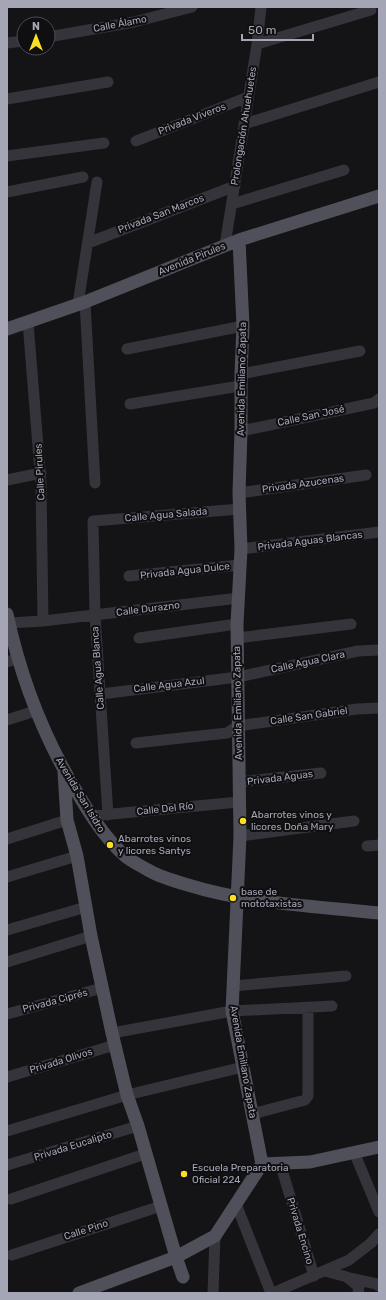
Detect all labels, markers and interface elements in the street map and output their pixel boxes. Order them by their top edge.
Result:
street label: Calle Álamo [92,13,148,35]
north arrow [16,16,56,56]
scale bar [242,16,313,42]
text: N [32,20,40,33]
text: 50 m [248,23,276,37]
street label: Prolongación Ahuehuetes [229,66,259,186]
street label: Privada Viveros [156,101,228,137]
street label: Privada San Marcos [116,192,206,236]
street label: Avenida Pirules [157,240,227,278]
street label: Avenida Emiliano Zapata [235,322,249,436]
street label: Calle San José [276,403,346,429]
street label: Calle Pirules [33,443,47,501]
street label: Privada Azucenas [261,472,345,496]
street label: Calle Agua Salada [124,505,208,525]
street label: Privada Aguas Blancas [257,529,363,553]
street label: Privada Agua Dulce [140,560,231,582]
street label: Calle Durazno [115,599,181,619]
street label: Calle Agua Blanca [89,626,107,710]
street label: Avenida Emiliano Zapata [231,646,245,760]
street label: Calle Agua Clara [270,648,346,676]
street label: Calle Agua Azul [133,675,205,695]
street label: Calle San Gabriel [270,705,348,727]
street label: Avenida San Isidro [53,755,107,835]
street label: Privada Aguas [246,768,314,788]
street label: Calle Del Río [136,800,194,818]
place label: Abarrotes vinos y licores Doña Mary [251,809,334,833]
marker: Abarrotes vinos y licores Doña Mary [238,816,248,826]
place label: Abarrotes vinos y licores Santys [118,833,191,857]
marker: Abarrotes vinos y licores Santys [105,840,115,850]
place label: base de mototaxistas [241,886,302,910]
marker: base de mototaxistas [228,893,238,903]
street label: Privada Ciprés [21,987,89,1015]
street label: Avenida Emiliano Zapata [227,1005,259,1119]
street label: Privada Olivos [28,1046,94,1076]
street label: Privada Eucalipto [33,1128,114,1164]
place label: Escuela Preparatoria Oficial 224 [192,1162,288,1186]
marker: Escuela Preparatoria Oficial 224 [179,1169,189,1179]
street label: Privada Encino [284,1196,316,1266]
street label: Calle Pino [62,1217,110,1243]

